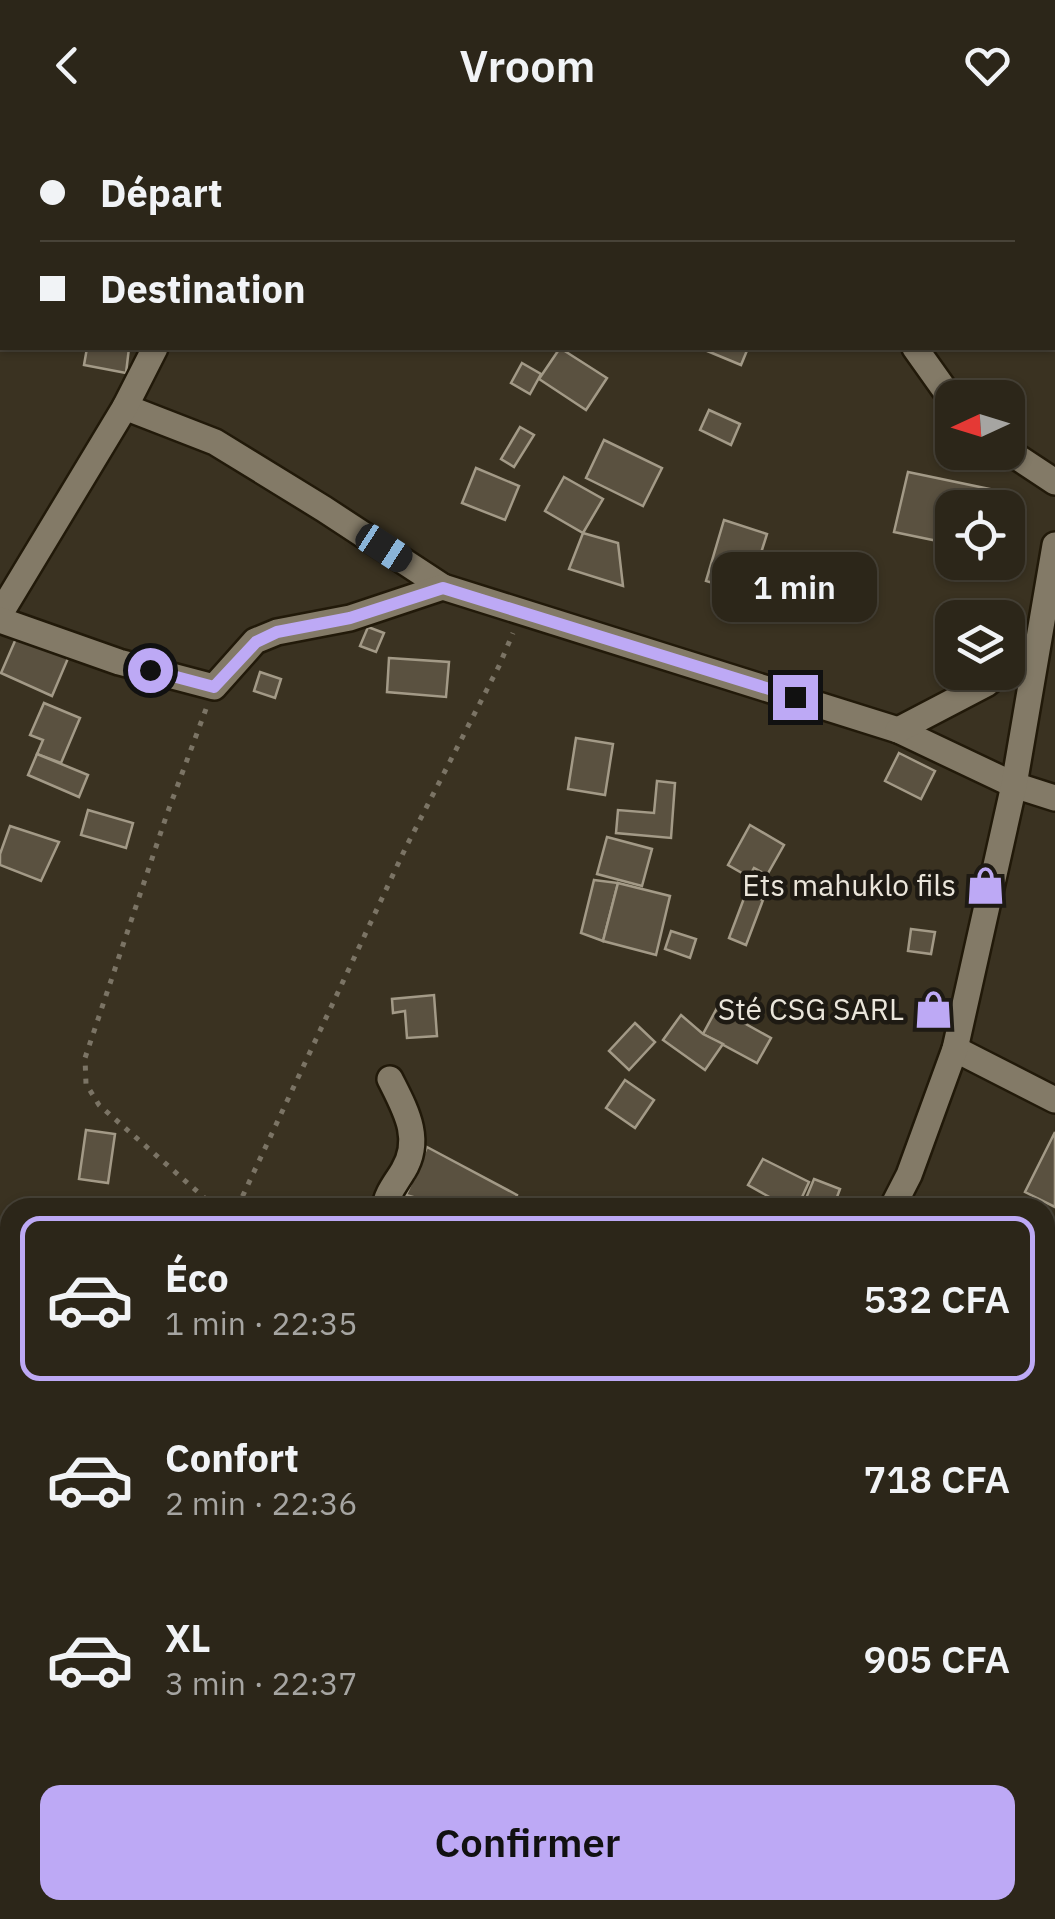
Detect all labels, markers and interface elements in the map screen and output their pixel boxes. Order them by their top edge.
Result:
text: Vroom [460,36,595,94]
icon: back [40,38,95,93]
icon: heart [960,38,1015,93]
text: Départ [100,168,223,217]
text: Destination [100,264,306,313]
north arrow [935,380,1025,470]
map controls [935,380,1025,690]
button: locate [935,490,1025,580]
car [351,519,417,577]
callout: 1 min [712,552,878,622]
text: 1 min [753,566,836,608]
button: layers [935,600,1025,690]
route start [128,648,173,693]
route end [773,675,818,720]
place label: Ets mahuklo fils [742,865,956,904]
shop icon: Ets mahuklo fils [965,865,1007,907]
place label: Sté CSG SARL [718,989,904,1028]
shop icon: Sté CSG SARL [913,989,955,1031]
text: Éco [165,1253,229,1302]
icon: car [45,1254,135,1344]
text: 532 CFA [864,1274,1010,1323]
text: 1 min · 22:35 [165,1302,358,1344]
text: Confort [165,1433,299,1482]
icon: car [45,1434,135,1524]
text: 718 CFA [864,1454,1010,1503]
text: 2 min · 22:36 [165,1482,358,1524]
text: XL [165,1613,211,1662]
icon: car [45,1614,135,1704]
text: 905 CFA [864,1634,1010,1683]
text: 3 min · 22:37 [165,1662,358,1704]
button: Confirmer [40,1785,1015,1900]

